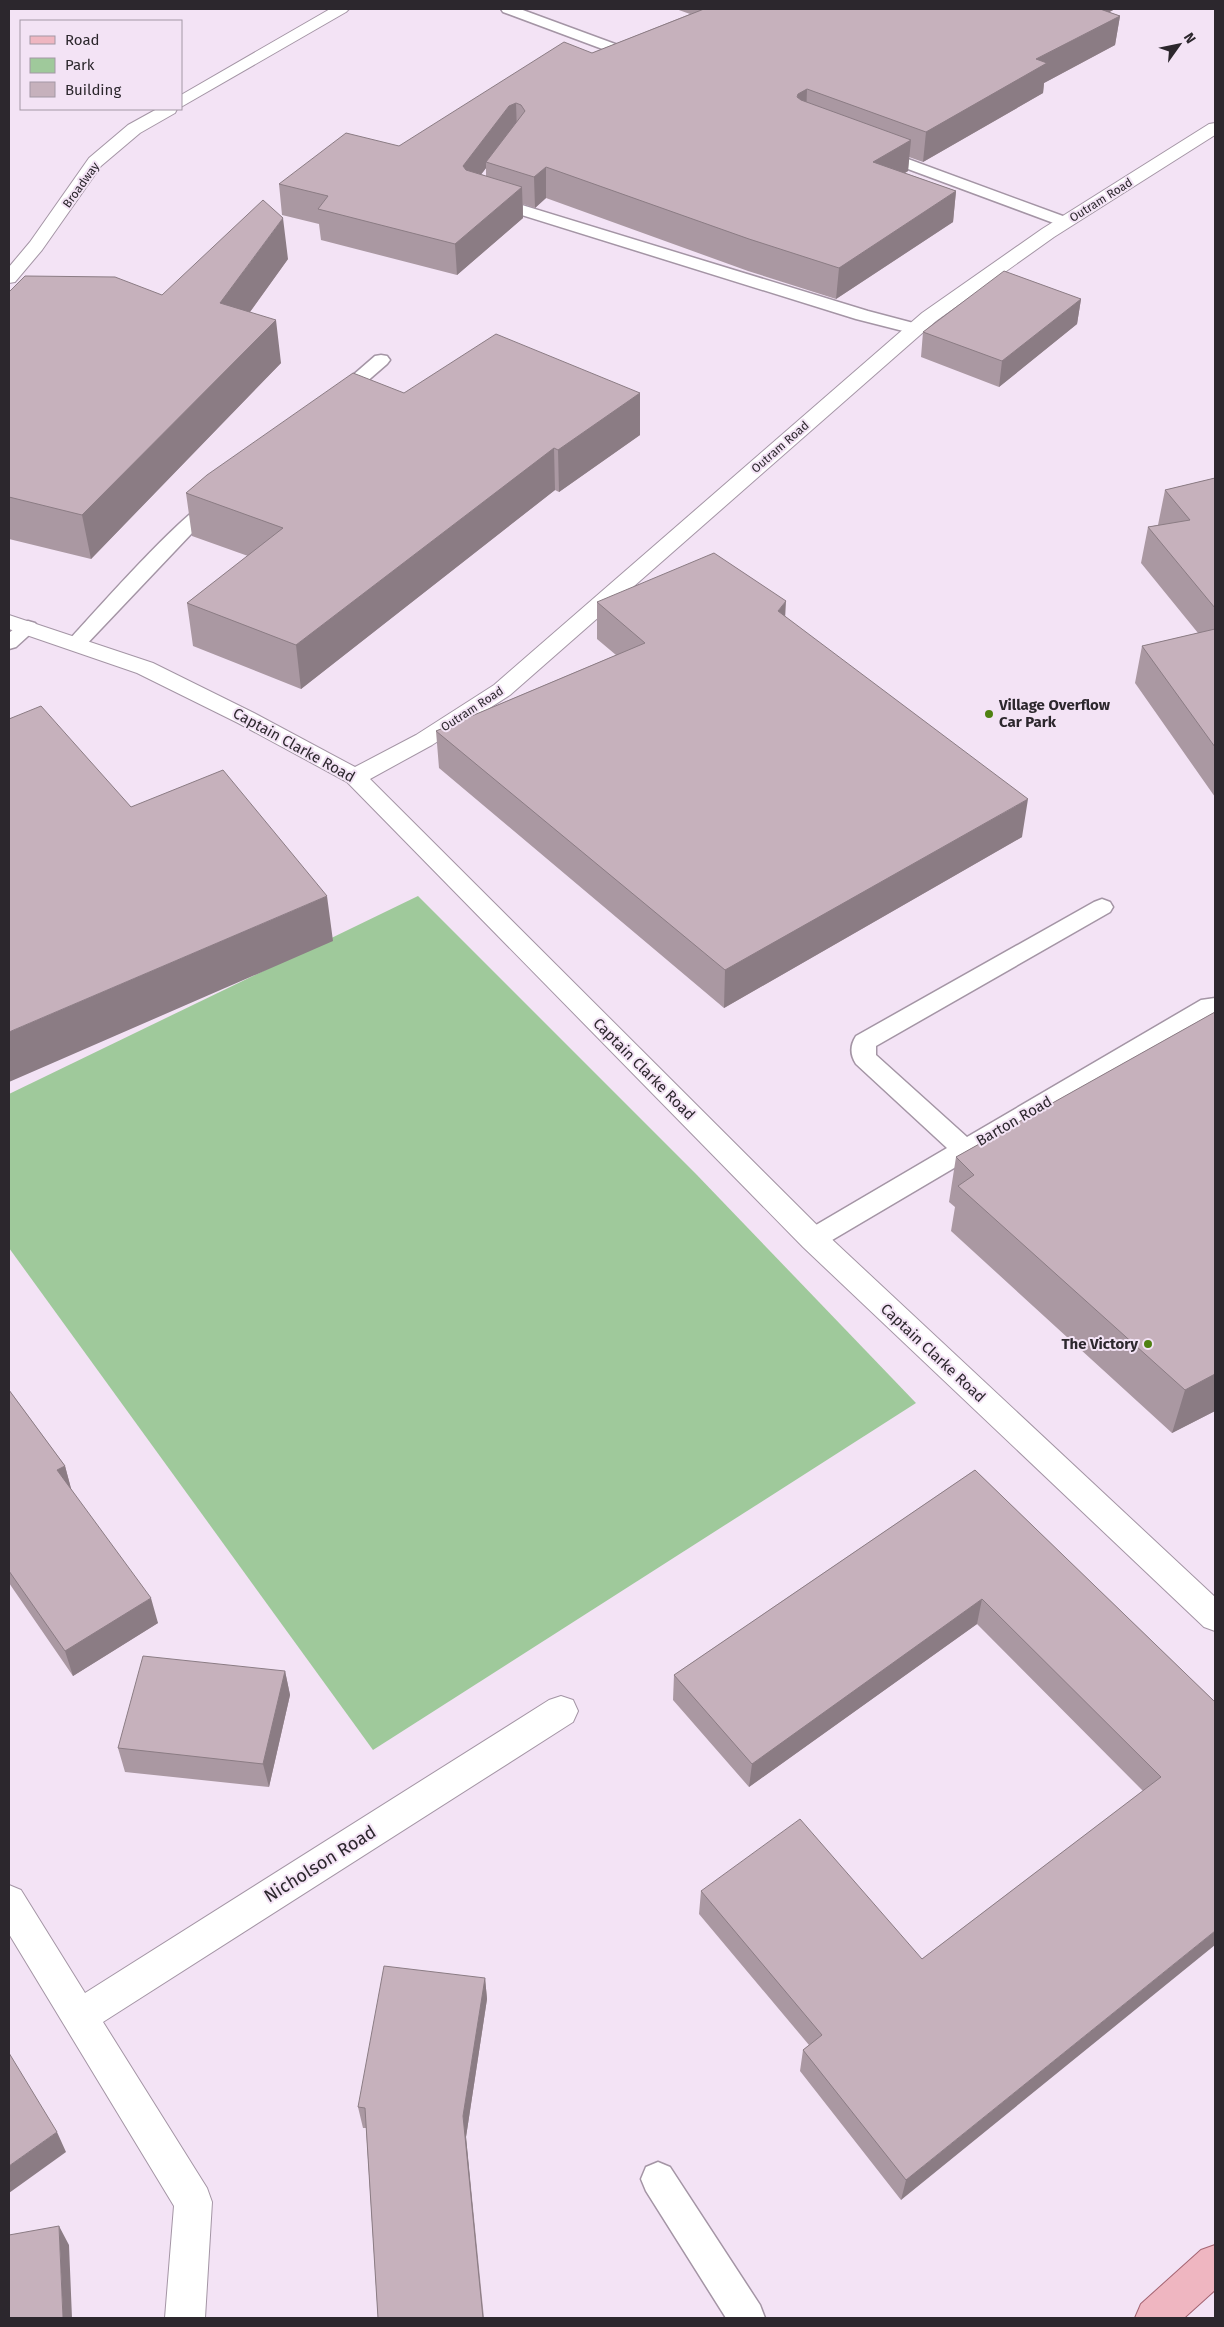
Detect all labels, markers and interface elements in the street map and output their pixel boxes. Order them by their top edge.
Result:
legend [20,20,182,110]
north arrow [1154,20,1204,70]
text: N [1180,30,1199,47]
text: Road [65,31,100,49]
text: Park [65,56,95,74]
text: Building [65,81,121,99]
street label: Broadway [60,159,102,211]
street label: Outram Road [1067,175,1135,225]
street label: Outram Road [748,418,812,476]
street label: Outram Road [438,684,506,734]
place label: Village Overflow Car Park [998,696,1111,731]
street label: Captain Clarke Road [230,704,358,786]
marker: Village Overflow Car Park [983,708,995,720]
street label: Captain Clarke Road [589,1014,699,1124]
street label: Barton Road [973,1092,1055,1150]
street label: Captain Clarke Road [877,1300,989,1406]
place label: The Victory [1061,1335,1138,1353]
marker: The Victory [1142,1338,1154,1350]
street label: Nicholson Road [260,1821,380,1907]

